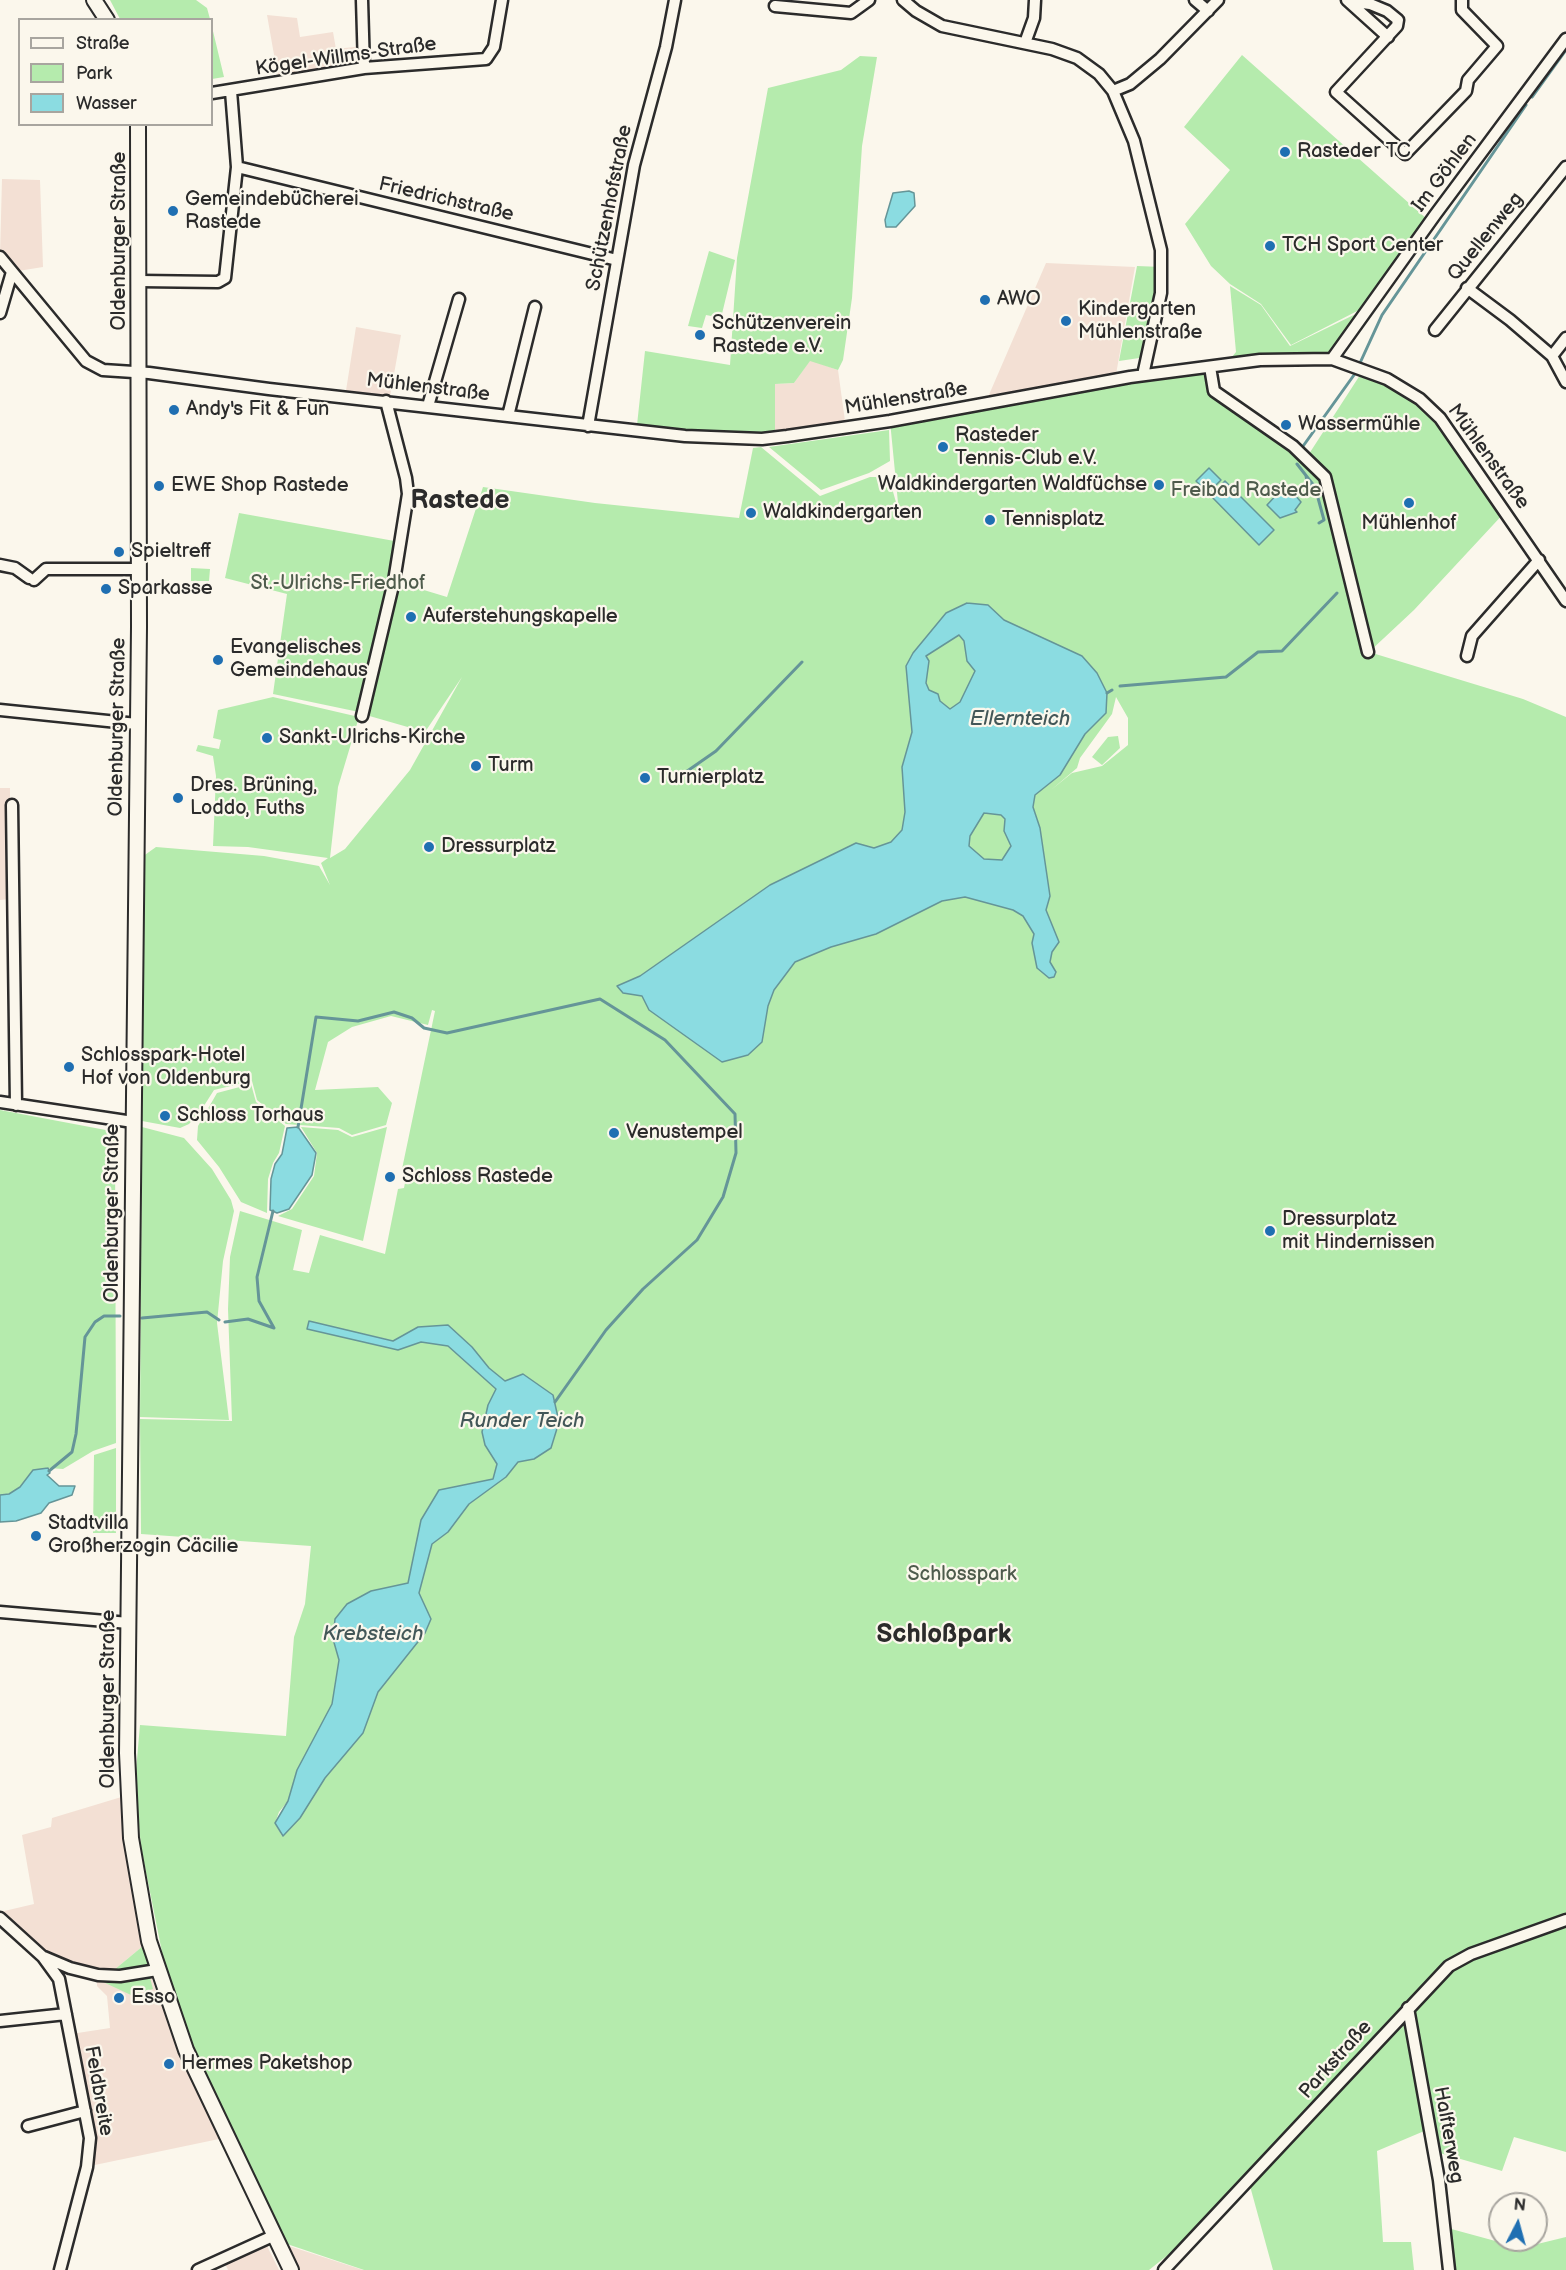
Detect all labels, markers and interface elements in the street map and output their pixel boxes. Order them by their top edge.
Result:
legend [18,18,213,126]
street label: Kögel-Willms-Straße [254,32,438,82]
text: Straße [76,33,129,54]
text: Park [76,63,112,84]
text: Wasser [76,93,137,114]
street label: Schützenhofstraße [582,123,638,293]
street label: Im Göhlen [1407,129,1483,217]
place label: Rasteder TC [1297,140,1411,164]
marker: Rasteder TC [1278,145,1292,159]
street label: Oldenburger Straße [108,152,132,330]
street label: Friedrichstraße [376,173,516,227]
place label: Gemeindebücherei Rastede [185,188,359,235]
street label: Quellenweg [1443,188,1529,286]
marker: Gemeindebücherei Rastede [166,204,180,218]
place label: TCH Sport Center [1282,234,1443,258]
marker: TCH Sport Center [1263,239,1277,253]
place label: AWO [997,288,1041,312]
marker: AWO [978,293,992,307]
place label: Kindergarten Mühlenstraße [1078,298,1202,345]
place label: Schützenverein Rastede e.V. [712,312,851,359]
marker: Kindergarten Mühlenstraße [1059,314,1073,328]
marker: Schützenverein Rastede e.V. [693,328,707,342]
street label: Mühlenstraße [365,369,491,407]
street label: Mühlenstraße [843,377,969,421]
place label: Andy's Fit & Fun [186,398,329,422]
street label: Mühlenstraße [1442,400,1534,514]
marker: Andy's Fit & Fun [167,403,181,417]
place label: Wassermühle [1298,413,1420,437]
marker: Wassermühle [1279,418,1293,432]
place label: Rasteder Tennis-Club e.V. [955,424,1097,471]
marker: Rasteder Tennis-Club e.V. [936,440,950,454]
place label: Waldkindergarten Waldfüchse [878,473,1147,497]
place label: EWE Shop Rastede [171,474,349,498]
marker: Waldkindergarten Waldfüchse [1152,478,1166,492]
marker: EWE Shop Rastede [152,479,166,493]
park label: Freibad Rastede [1171,479,1321,503]
district label: Rastede [411,485,509,517]
marker: Mühlenhof [1402,496,1416,510]
place label: Waldkindergarten [763,501,922,525]
marker: Waldkindergarten [744,506,758,520]
place label: Tennisplatz [1002,508,1104,532]
place label: Mühlenhof [1361,512,1457,536]
marker: Tennisplatz [983,513,997,527]
place label: Spieltreff [131,540,211,564]
marker: Spieltreff [112,545,126,559]
park label: St.-Ulrichs-Friedhof [250,572,426,596]
place label: Sparkasse [118,577,213,601]
marker: Sparkasse [99,582,113,596]
place label: Auferstehungskapelle [423,605,618,629]
marker: Auferstehungskapelle [404,610,418,624]
place label: Evangelisches Gemeindehaus [230,636,368,683]
street label: Oldenburger Straße [104,637,132,817]
marker: Evangelisches Gemeindehaus [211,653,225,667]
water label: Ellernteich [970,707,1070,733]
place label: Sankt-Ulrichs-Kirche [279,726,465,750]
marker: Sankt-Ulrichs-Kirche [260,731,274,745]
place label: Turm [488,754,533,778]
marker: Turm [469,759,483,773]
place label: Turnierplatz [657,766,764,790]
marker: Turnierplatz [638,771,652,785]
place label: Dres. Brüning, Loddo, Fuths [190,774,317,821]
marker: Dres. Brüning, Loddo, Fuths [171,791,185,805]
place label: Dressurplatz [441,835,555,859]
marker: Dressurplatz [422,840,436,854]
place label: Schlosspark-Hotel Hof von Oldenburg [81,1044,251,1091]
marker: Schlosspark-Hotel Hof von Oldenburg [62,1060,76,1074]
place label: Schloss Torhaus [177,1104,324,1128]
marker: Schloss Torhaus [158,1109,172,1123]
place label: Venustempel [626,1121,743,1145]
street label: Oldenburger Straße [101,1124,125,1302]
marker: Venustempel [607,1126,621,1140]
place label: Schloss Rastede [402,1165,553,1189]
marker: Schloss Rastede [383,1170,397,1184]
place label: Dressurplatz mit Hindernissen [1282,1208,1435,1255]
marker: Dressurplatz mit Hindernissen [1263,1224,1277,1238]
water label: Runder Teich [459,1409,585,1435]
place label: Stadtvilla Großherzogin Cäcilie [48,1512,238,1559]
marker: Stadtvilla Großherzogin Cäcilie [29,1529,43,1543]
park label: Schlosspark [907,1563,1017,1587]
street label: Oldenburger Straße [97,1610,121,1788]
district label: Schloßpark [877,1619,1011,1651]
water label: Krebsteich [323,1622,423,1648]
place label: Esso [131,1986,175,2010]
marker: Esso [112,1991,126,2005]
street label: Parkstraße [1295,2016,1377,2104]
street label: Feldbreite [78,2044,118,2138]
place label: Hermes Paketshop [181,2052,353,2076]
marker: Hermes Paketshop [162,2057,176,2071]
street label: Halfterweg [1428,2085,1468,2185]
north arrow [1488,2192,1548,2252]
text: N [1513,2196,1527,2216]

